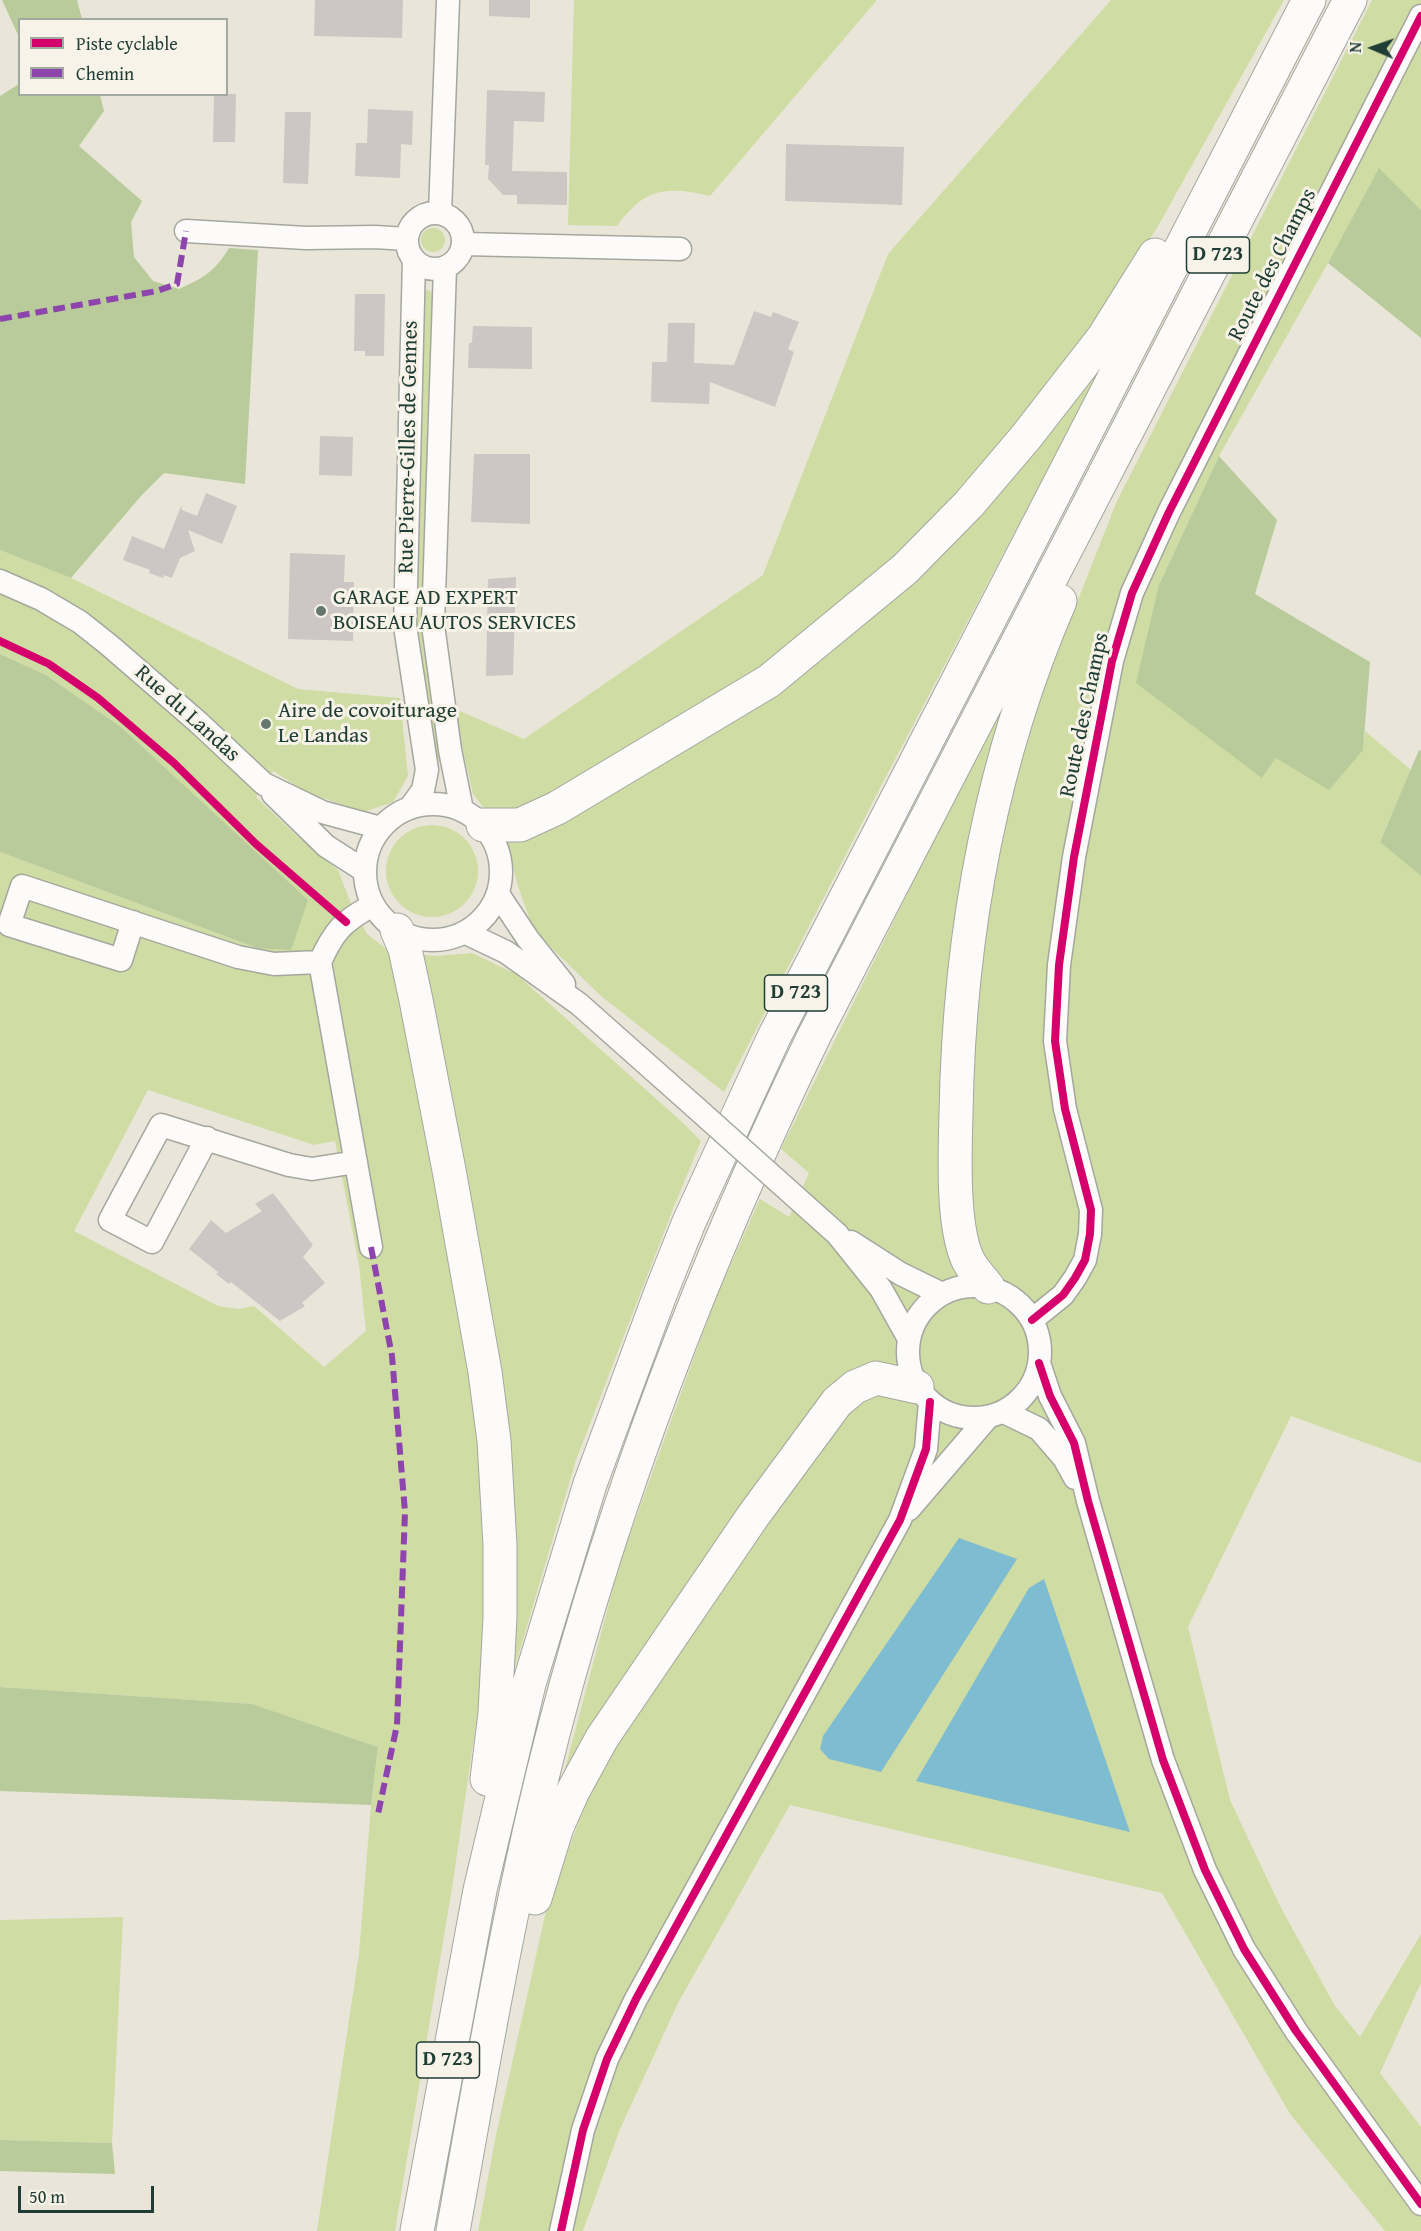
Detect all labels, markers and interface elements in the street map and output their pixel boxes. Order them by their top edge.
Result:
legend [18,18,228,96]
north arrow [1343,18,1403,78]
text: Piste cyclable [76,30,178,57]
text: N [1343,42,1367,53]
text: Chemin [76,60,134,87]
street label: Route des Champs [1223,184,1323,346]
road number: D 723 [1186,237,1250,273]
street label: Rue Pierre-Gilles de Gennes [394,320,424,574]
place label: GARAGE AD EXPERT BOISEAU AUTOS SERVICES [333,585,576,636]
marker: GARAGE AD EXPERT BOISEAU AUTOS SERVICES [314,604,328,618]
street label: Route des Champs [1055,630,1115,800]
street label: Rue du Landas [129,660,245,768]
place label: Aire de covoiturage Le Landas [278,698,457,750]
marker: Aire de covoiturage Le Landas [259,717,273,731]
road number: D 723 [764,975,828,1011]
road number: D 723 [416,2042,480,2078]
scale bar [21,2174,158,2212]
text: 50 m [29,2183,65,2210]

